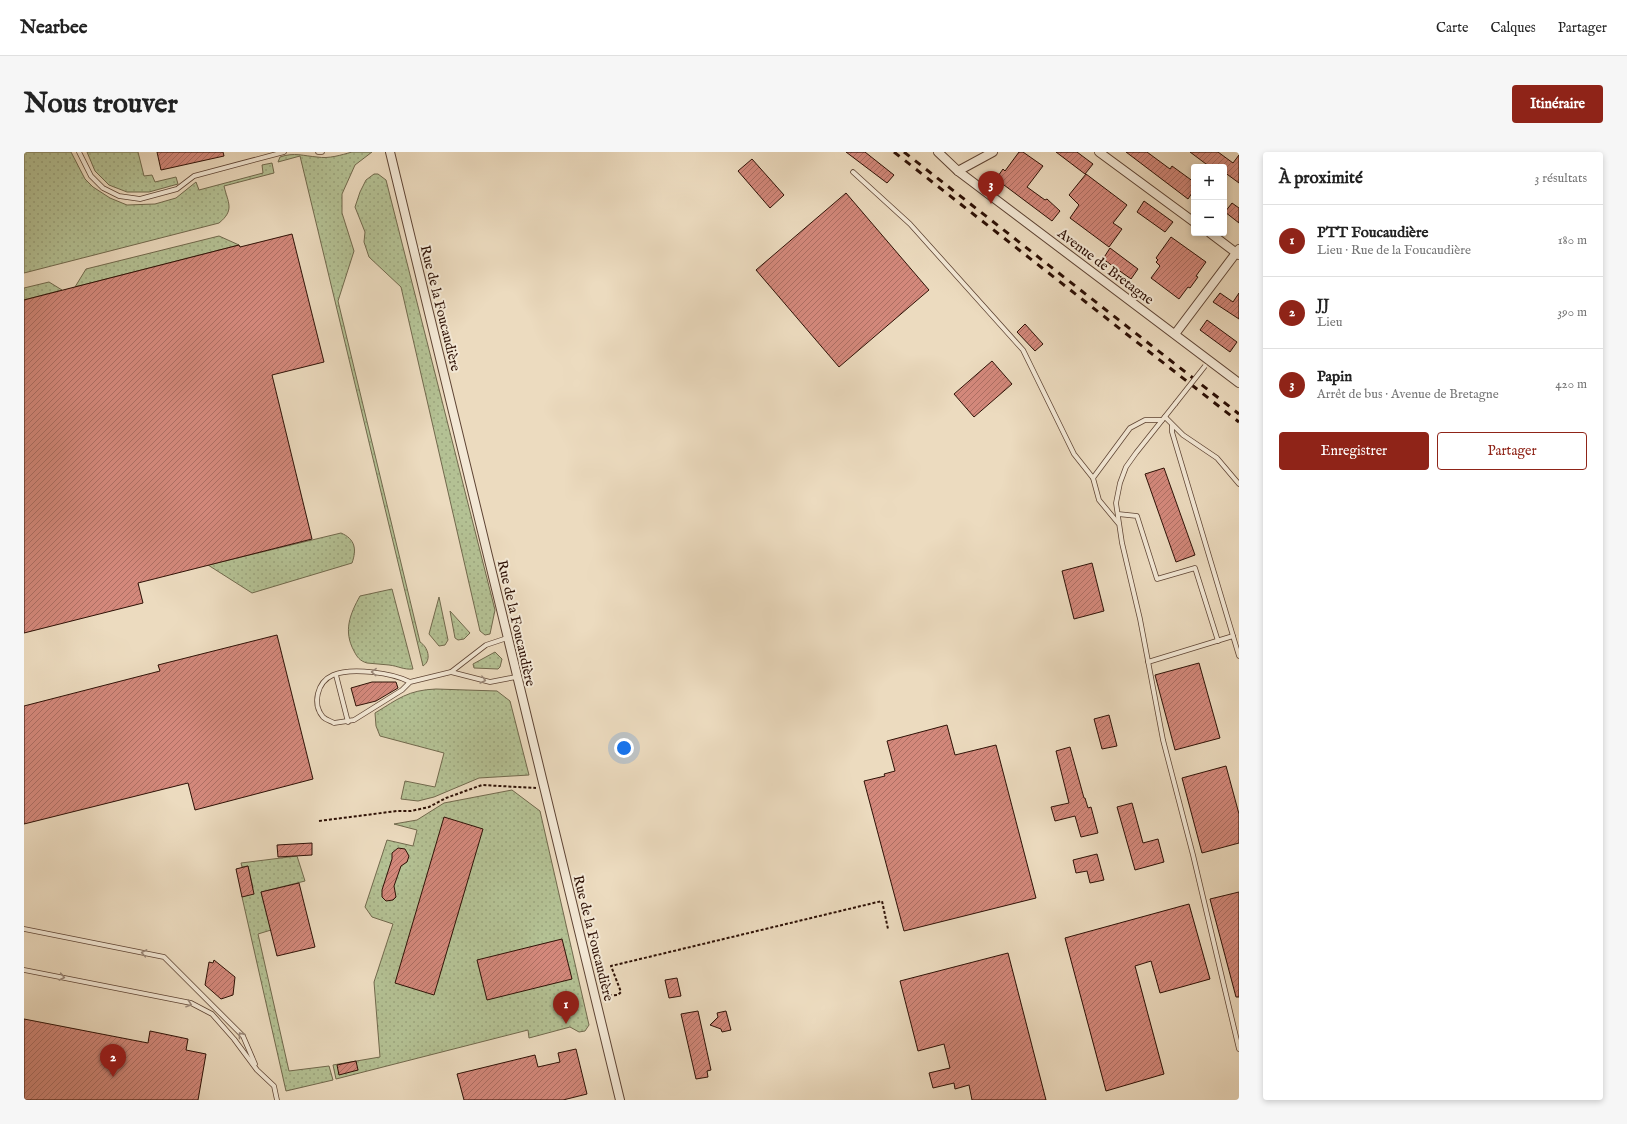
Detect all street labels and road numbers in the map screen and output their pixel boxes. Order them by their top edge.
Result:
street label: Avenue de Bretagne [1053,224,1158,309]
street label: Rue de la Foucaudière [416,243,465,374]
street label: Rue de la Foucaudière [493,558,539,689]
street label: Rue de la Foucaudière [569,873,618,1004]

